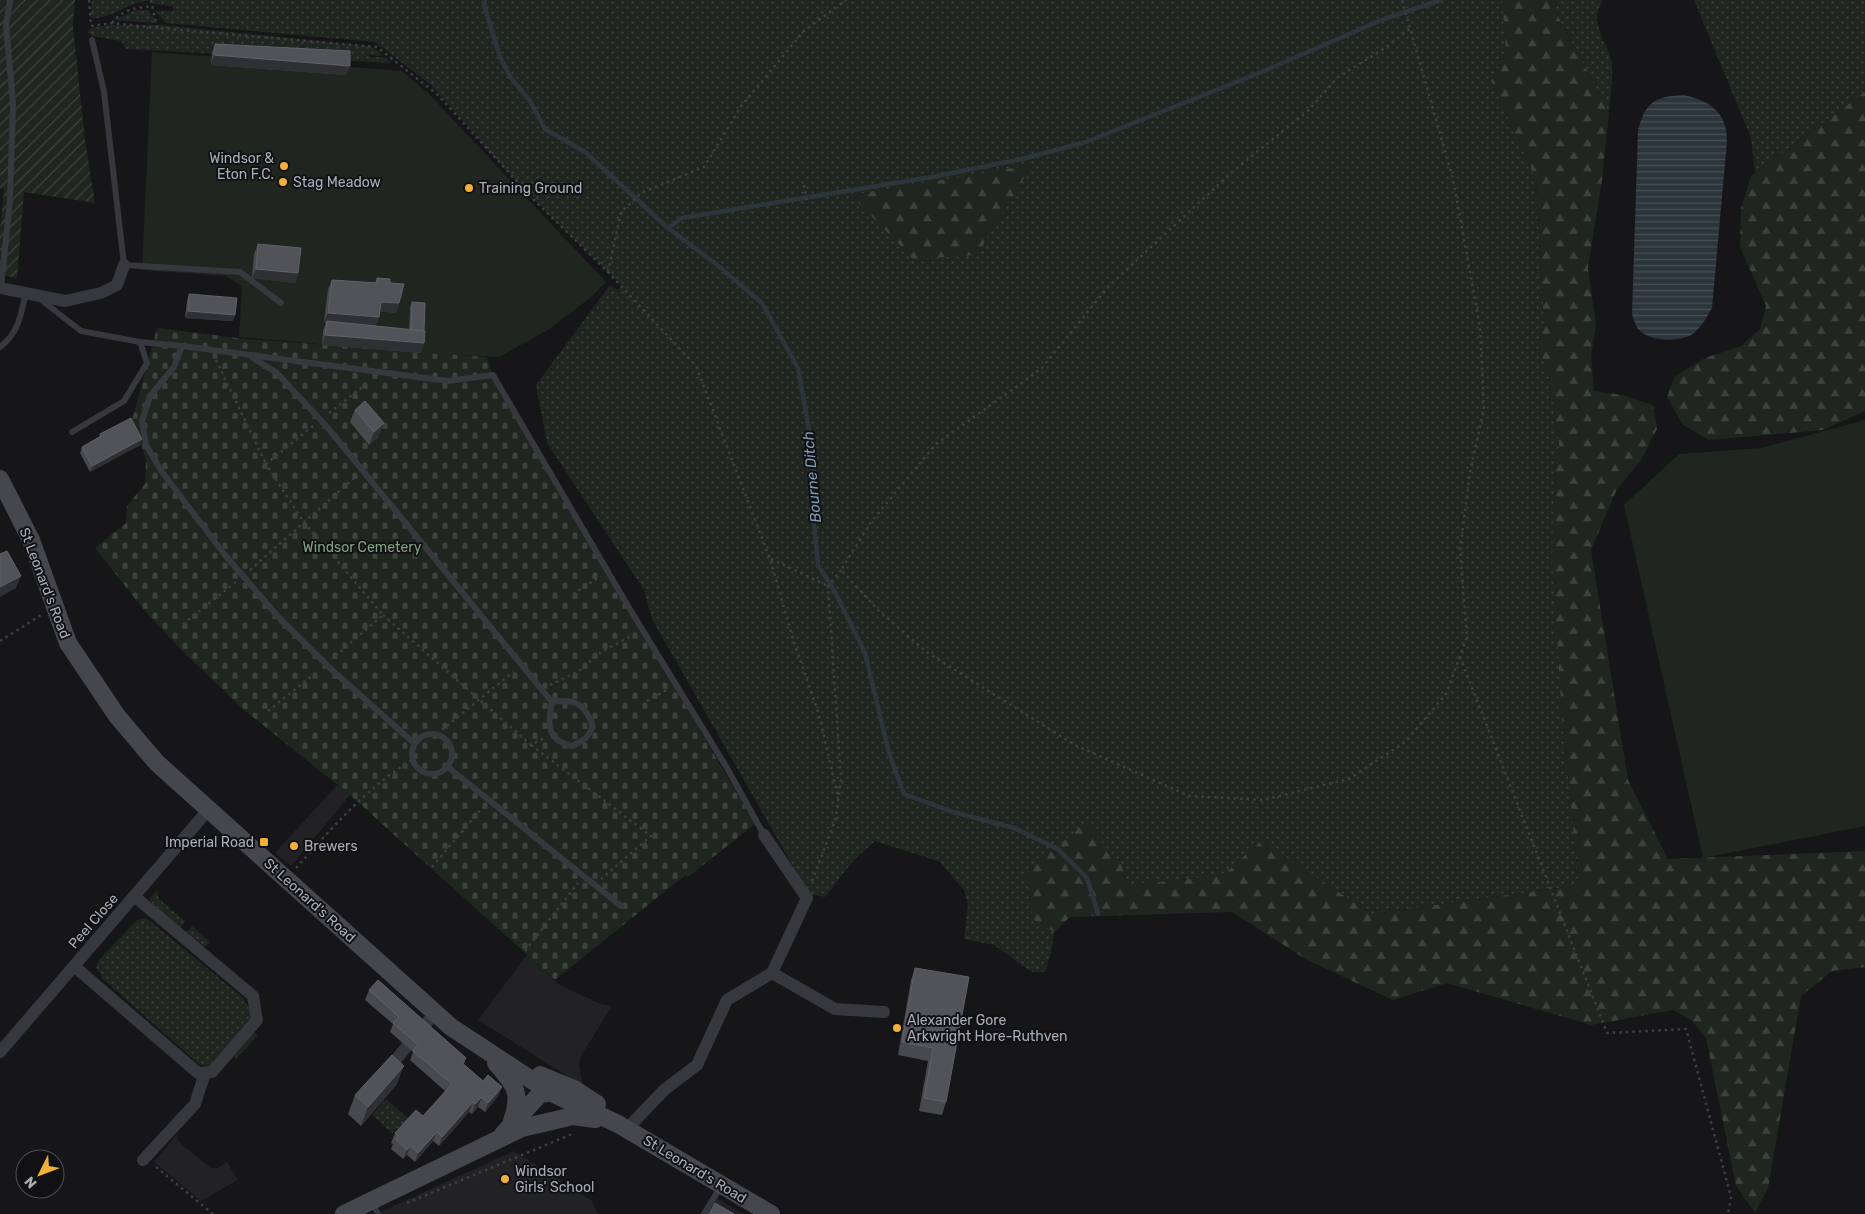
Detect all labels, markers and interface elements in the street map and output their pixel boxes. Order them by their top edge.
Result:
place label: Windsor & Eton F.C. [209,150,274,183]
marker: Windsor & Eton F.C. [278,160,290,172]
place label: Stag Meadow [293,174,381,191]
marker: Stag Meadow [277,176,289,188]
place label: Training Ground [479,180,582,197]
marker: Training Ground [463,182,475,194]
water label: Bourne Ditch [799,431,825,523]
street label: St Leonard's Road [16,525,74,641]
park label: Windsor Cemetery [303,539,422,556]
place label: Imperial Road [165,834,254,851]
marker: Imperial Road [258,836,270,848]
place label: Brewers [304,838,358,855]
marker: Brewers [288,840,300,852]
street label: St Leonard's Road [260,855,359,946]
street label: Peel Close [65,890,122,952]
place label: Alexander Gore Arkwright Hore-Ruthven [907,1012,1068,1045]
marker: Alexander Gore Arkwright Hore-Ruthven [891,1022,903,1034]
street label: St Leonard's Road [640,1132,749,1207]
north arrow [15,1149,65,1199]
place label: Windsor Girls' School [515,1163,594,1196]
text: N [21,1173,40,1192]
marker: Windsor Girls' School [499,1173,511,1185]

